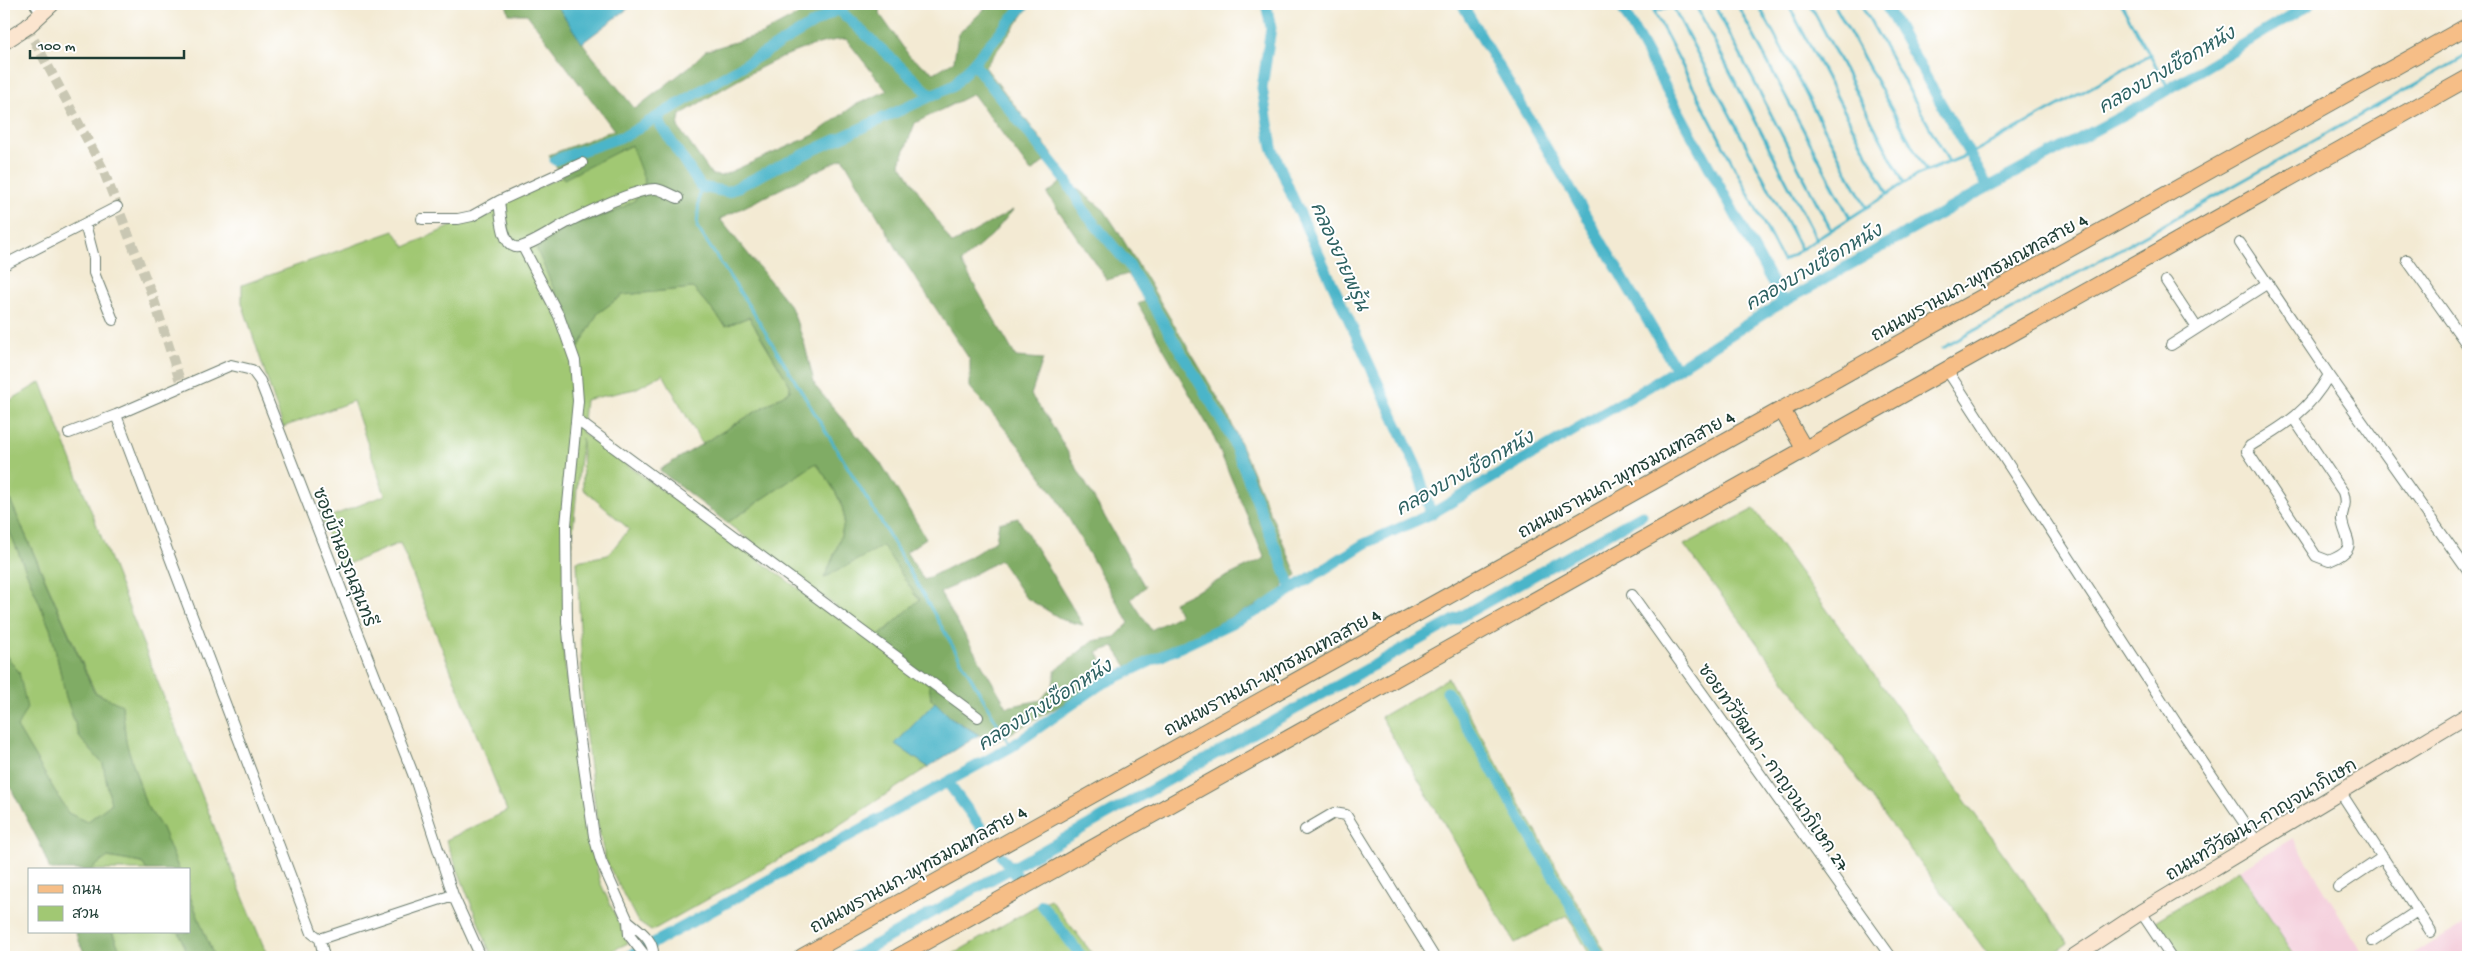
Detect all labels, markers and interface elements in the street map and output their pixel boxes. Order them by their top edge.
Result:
water label: คลองบางเชือกหนัง [2094,20,2242,120]
scale bar [30,28,184,60]
text: 100 m [37,38,76,56]
water label: คลองยายพรุ้น [1304,198,1376,317]
street label: ถนนพรานนก-พุทธมณฑลสาย 4 [1868,211,2093,348]
water label: คลองบางเชือกหนัง [1741,217,1889,317]
street label: ถนนพรานนก-พุทธมณฑลสาย 4 [1515,408,1740,545]
water label: คลองบางเชือกหนัง [1391,424,1540,522]
street label: ซอยบ้านอรุณสุนทรี [306,484,383,631]
street label: ถนนพรานนก-พุทธมณฑลสาย 4 [1161,606,1386,743]
water label: คลองบางเชือกหนัง [973,653,1119,757]
street label: ซอยทวีวัฒนา - กาญจนาภิเษก 27 [1692,658,1855,877]
street label: ถนนทวีวัฒนา-กาญจนาภิเษก [2161,752,2362,887]
street label: ถนนพรานนก-พุทธมณฑลสาย 4 [807,803,1032,940]
legend [28,868,190,934]
text: ถนน [72,882,101,900]
text: สวน [72,906,99,924]

